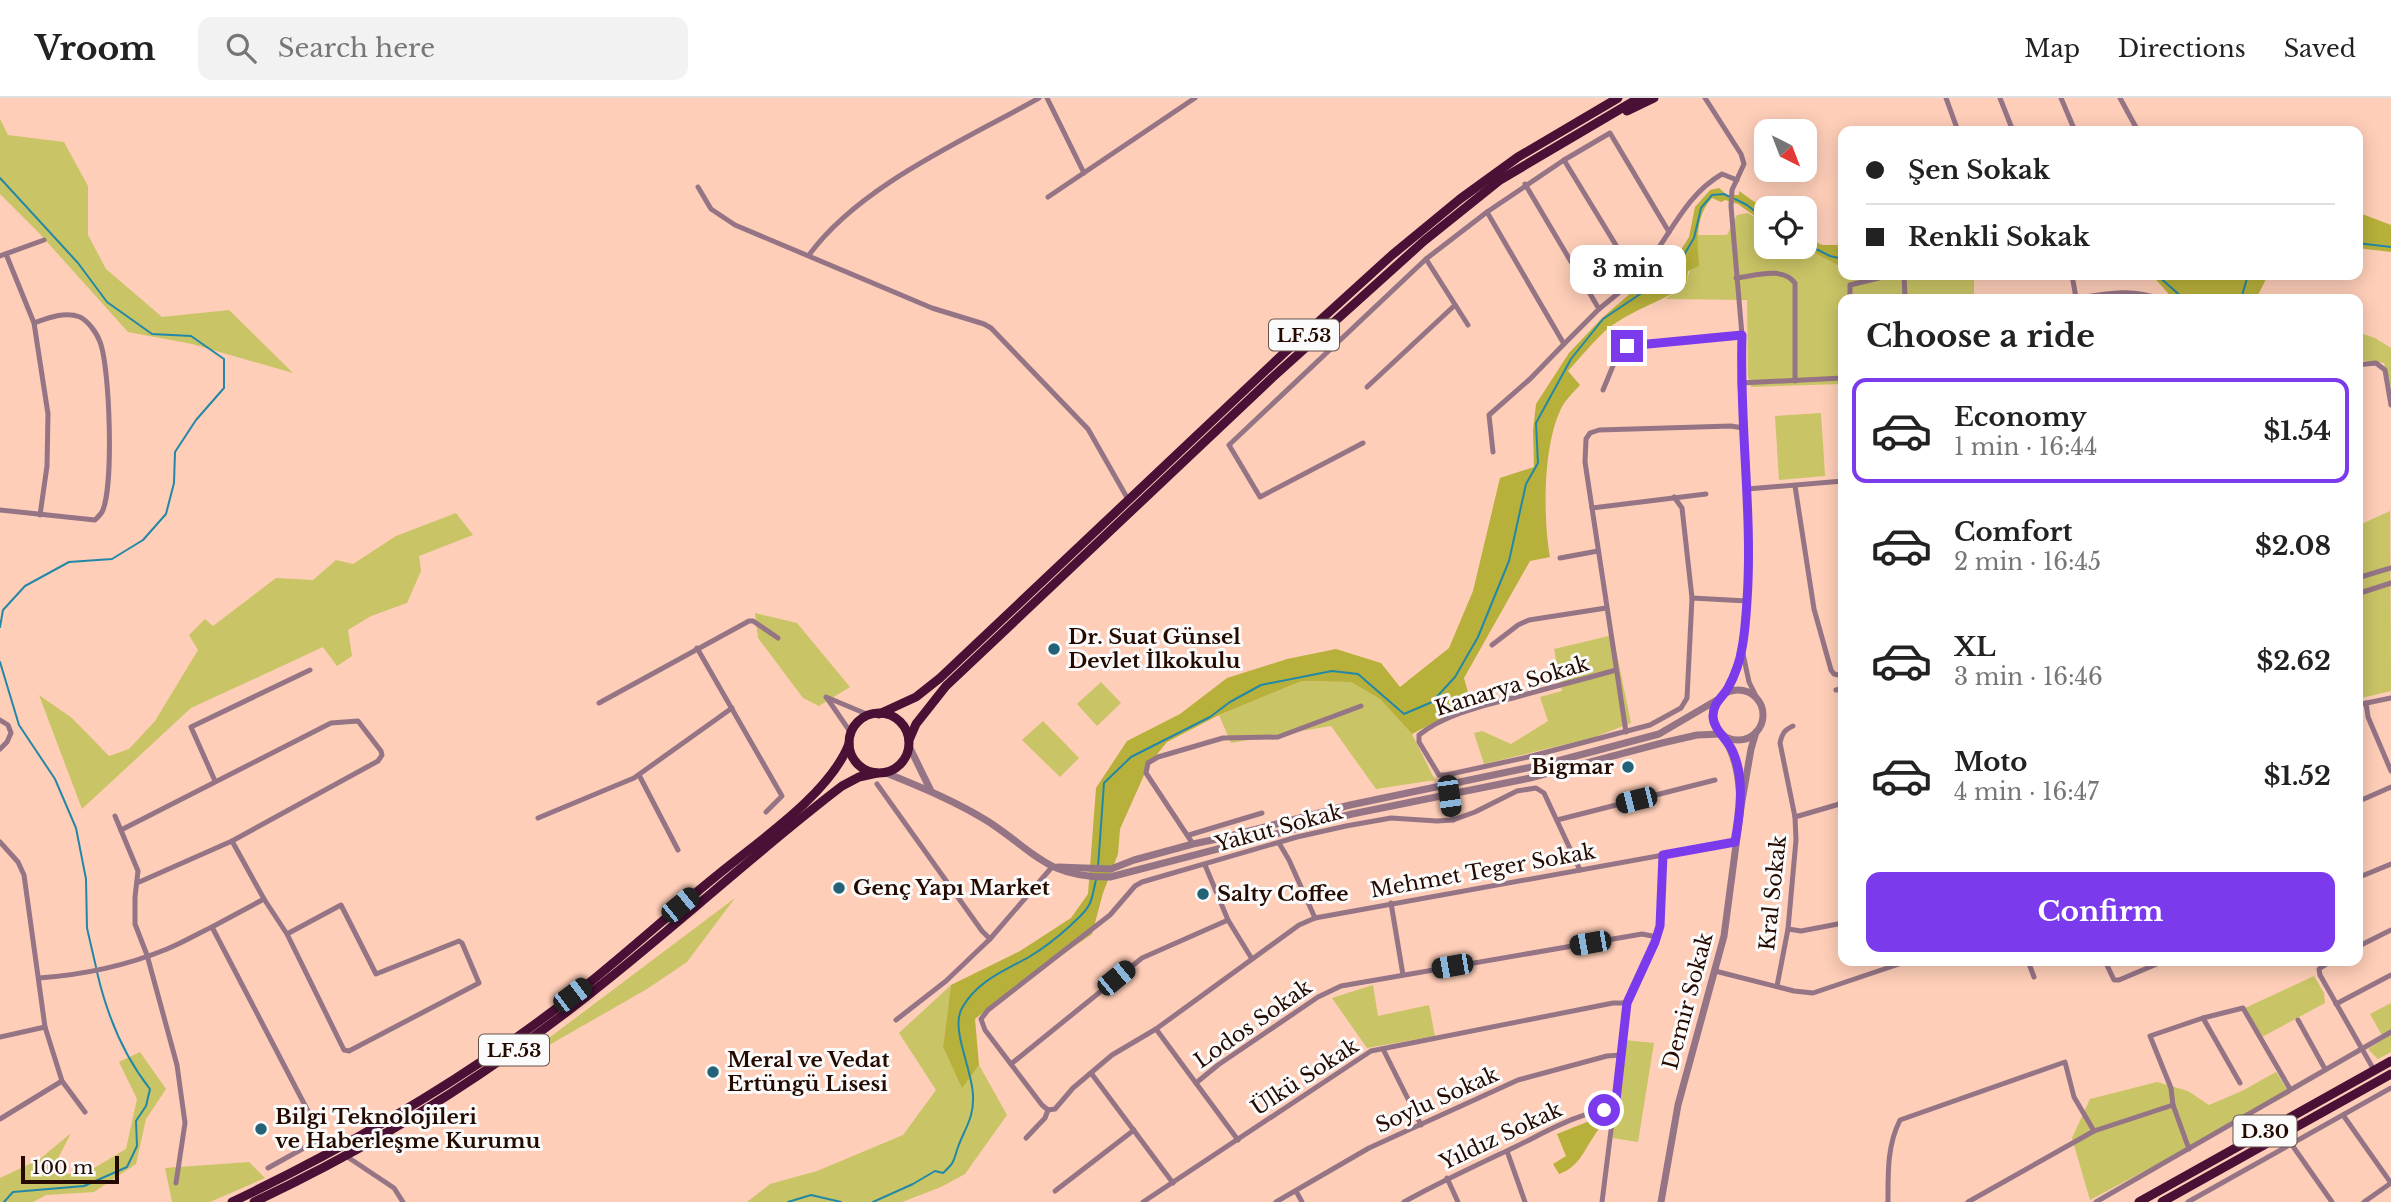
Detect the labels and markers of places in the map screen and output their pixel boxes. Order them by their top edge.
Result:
place label: Dr. Suat Günsel Devlet İlkokulu [1068,624,1241,674]
marker: Dr. Suat Günsel Devlet İlkokulu [1046,641,1062,657]
place label: Bigmar [1531,754,1615,780]
marker: Bigmar [1620,759,1636,775]
place label: Genç Yapı Market [853,875,1050,901]
marker: Genç Yapı Market [831,880,847,896]
place label: Salty Coffee [1217,881,1349,907]
marker: Salty Coffee [1195,886,1211,902]
place label: Meral ve Vedat Ertüngü Lisesi [727,1047,890,1097]
marker: Meral ve Vedat Ertüngü Lisesi [705,1064,721,1080]
place label: Bilgi Teknolojileri ve Haberleşme Kurumu [275,1104,540,1154]
marker: Bilgi Teknolojileri ve Haberleşme Kurumu [253,1121,269,1137]

